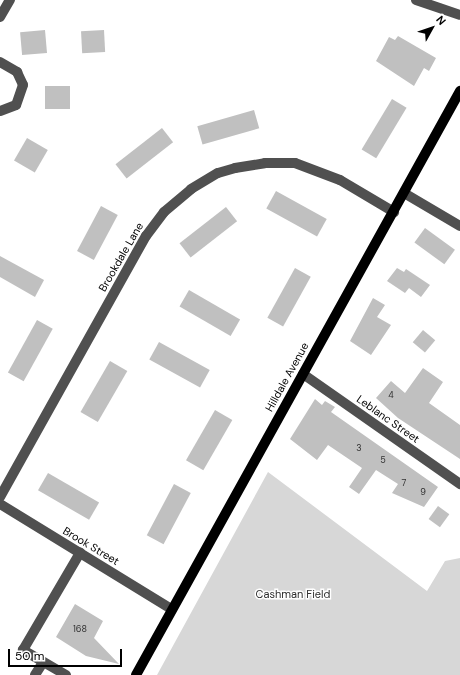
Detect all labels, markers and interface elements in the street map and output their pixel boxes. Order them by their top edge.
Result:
north arrow [412,8,452,48]
text: N [433,13,449,28]
street label: Brookdale Lane [96,220,146,294]
street label: Hilldale Avenue [263,340,311,414]
house number: 4 [388,390,394,400]
street label: Leblanc Street [354,392,422,446]
house number: 3 [356,443,362,453]
house number: 5 [380,455,386,465]
house number: 7 [402,478,406,488]
house number: 9 [420,487,426,497]
street label: Brook Street [61,524,121,568]
park label: Cashman Field [256,587,330,601]
house number: 168 [73,624,87,634]
scale bar [10,641,124,667]
text: 50 m [15,648,44,664]

